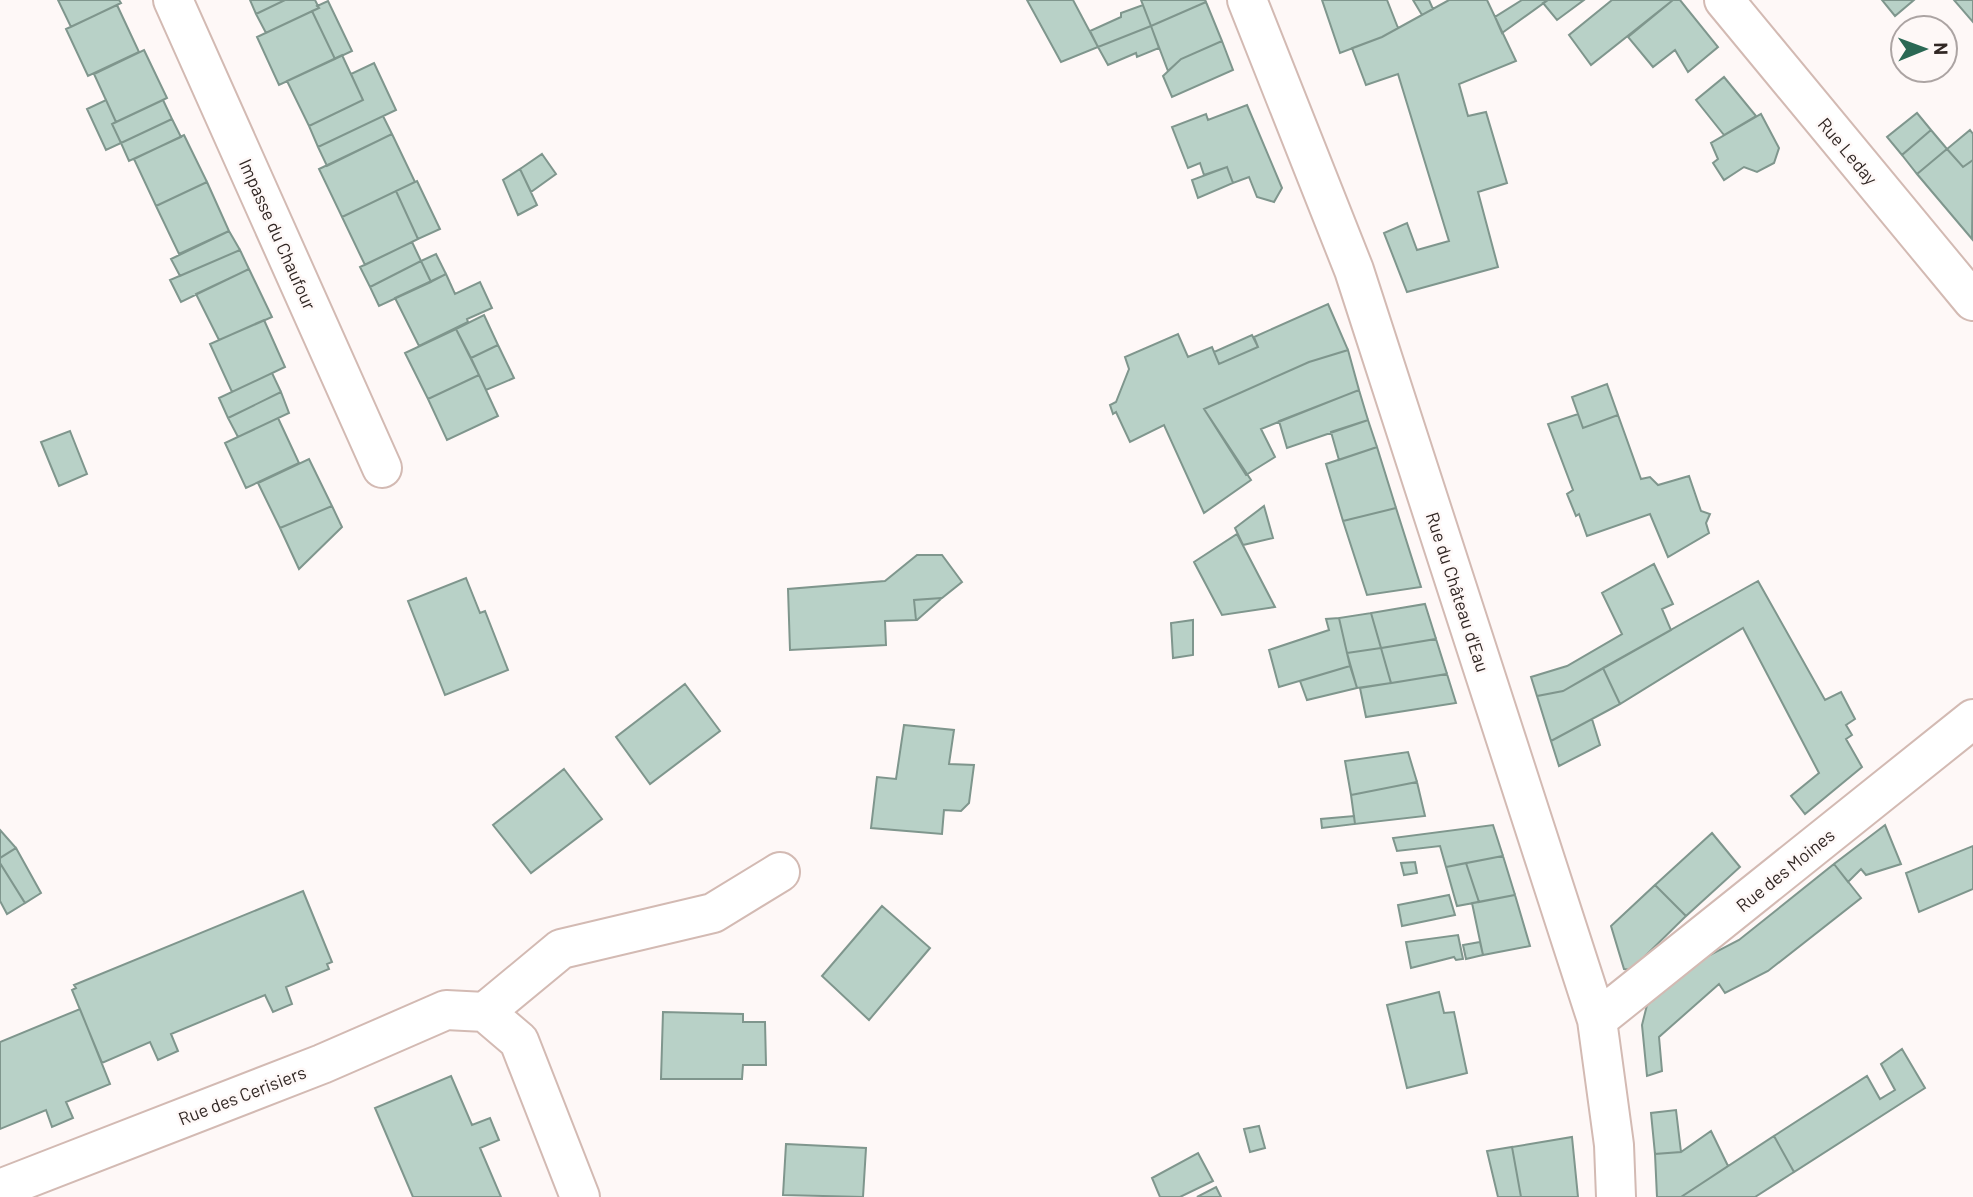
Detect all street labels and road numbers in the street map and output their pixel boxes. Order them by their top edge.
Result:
street label: Rue Leday [1814,113,1882,189]
street label: Impasse du Chaufour [235,155,321,313]
street label: Rue du Château d'Eau [1422,509,1494,675]
street label: Rue des Moines [1731,824,1839,916]
street label: Rue des Cerisiers [175,1061,309,1129]

